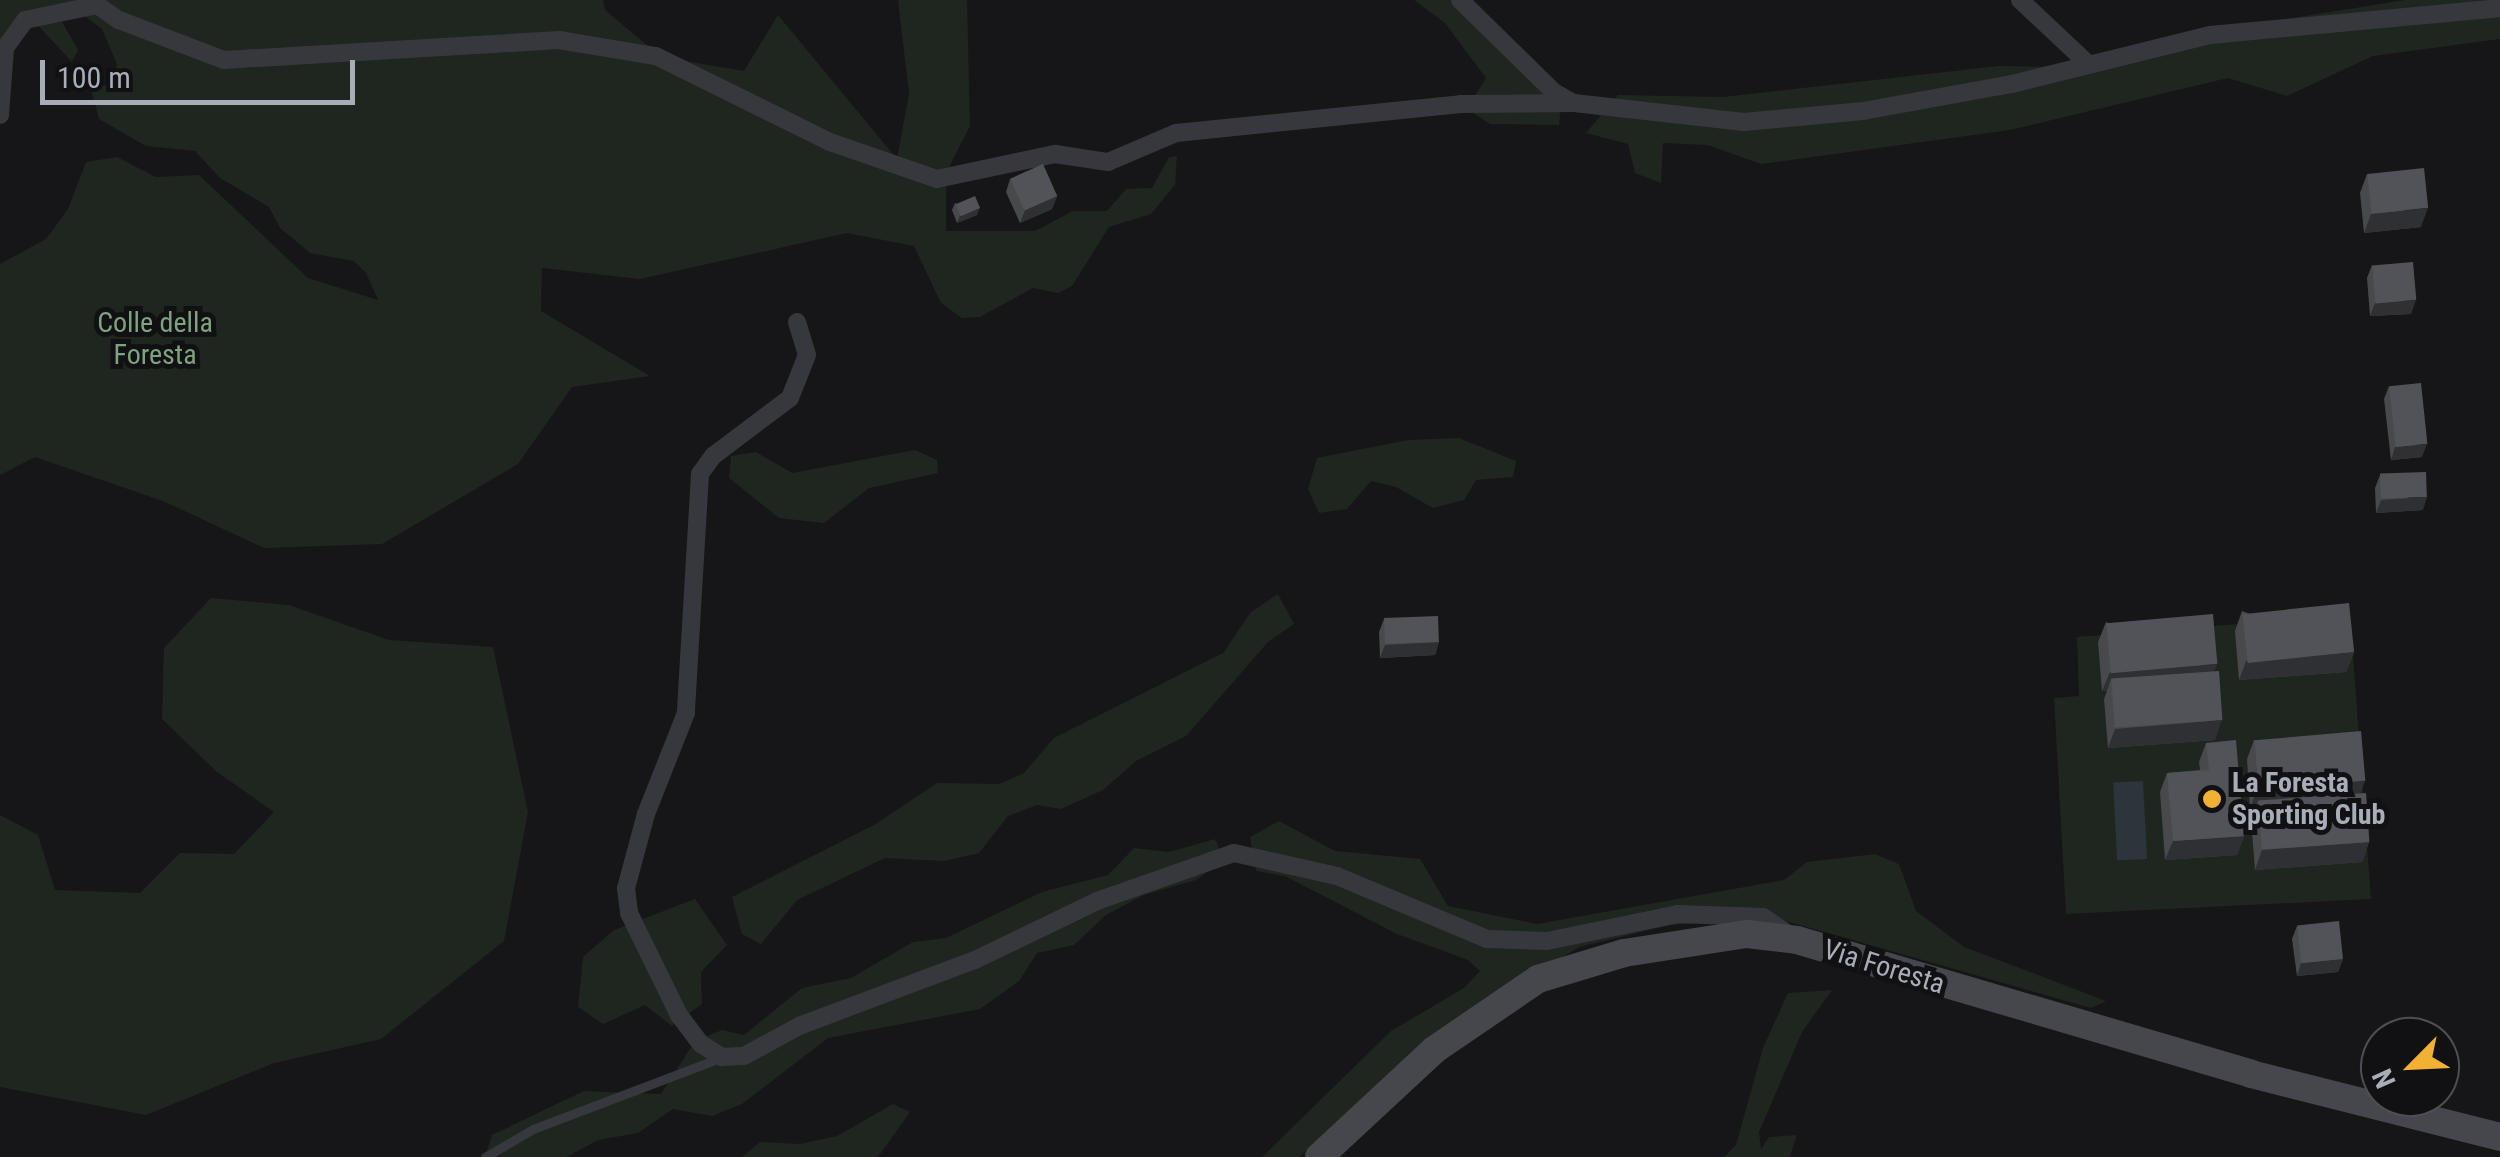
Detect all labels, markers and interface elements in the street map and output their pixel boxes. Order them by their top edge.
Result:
scale bar [45,40,360,102]
text: 100 m [57,60,131,95]
park label: Colle della Foresta [97,306,213,372]
place label: La Foresta Sporting Club [2232,766,2385,832]
marker: La Foresta Sporting Club [2201,788,2223,810]
street label: Via Foresta [1819,933,1949,1001]
north arrow [2360,1017,2460,1117]
text: N [2365,1064,2403,1093]

